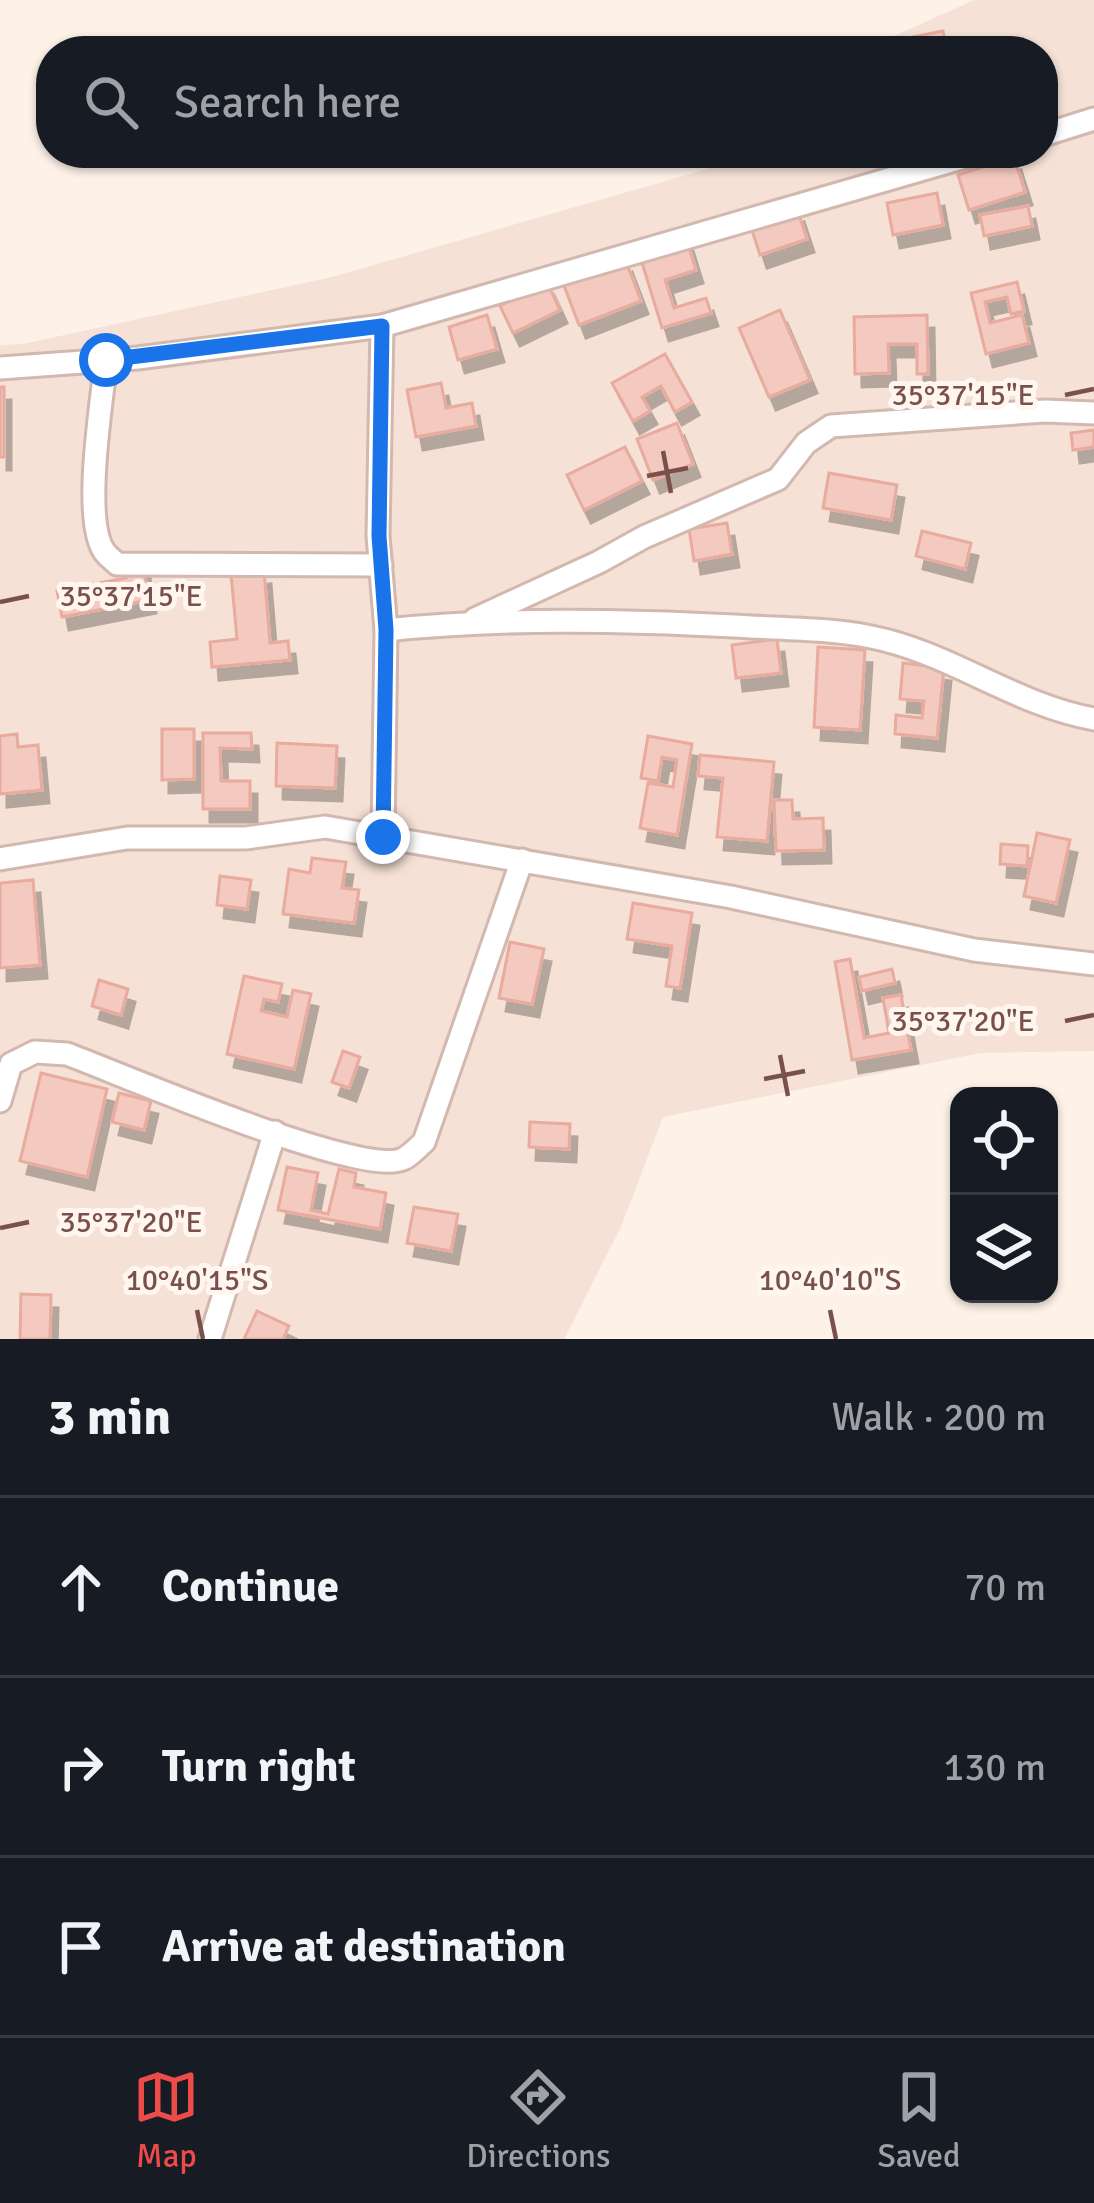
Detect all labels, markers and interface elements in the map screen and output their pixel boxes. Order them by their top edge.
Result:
search box [36,36,1058,168]
icon: search [78,69,144,135]
text: Search here [174,75,401,130]
route start [79,333,133,387]
text: 35°37'15"E [892,377,1035,414]
text: 35°37'15"E [60,578,203,615]
route end [356,810,410,864]
text: 35°37'20"E [892,1003,1035,1040]
map controls [950,1087,1058,1303]
button: locate [950,1087,1058,1195]
button: layers [950,1195,1058,1303]
text: 35°37'20"E [60,1204,203,1241]
text: 10°40'15"S [126,1262,268,1299]
text: 10°40'10"S [759,1262,901,1299]
text: 3 min [48,1386,171,1449]
text: Walk · 200 m [832,1393,1046,1441]
icon: ahead [48,1554,114,1620]
text: Continue [162,1559,339,1614]
text: 70 m [964,1563,1046,1611]
icon: right [48,1734,114,1800]
text: Turn right [162,1739,356,1794]
text: 130 m [943,1743,1046,1791]
icon: arrive [48,1914,114,1980]
text: Arrive at destination [162,1919,566,1974]
tab: Map [133,2064,199,2177]
tab: Directions [466,2064,611,2177]
tab: Saved [877,2064,961,2177]

